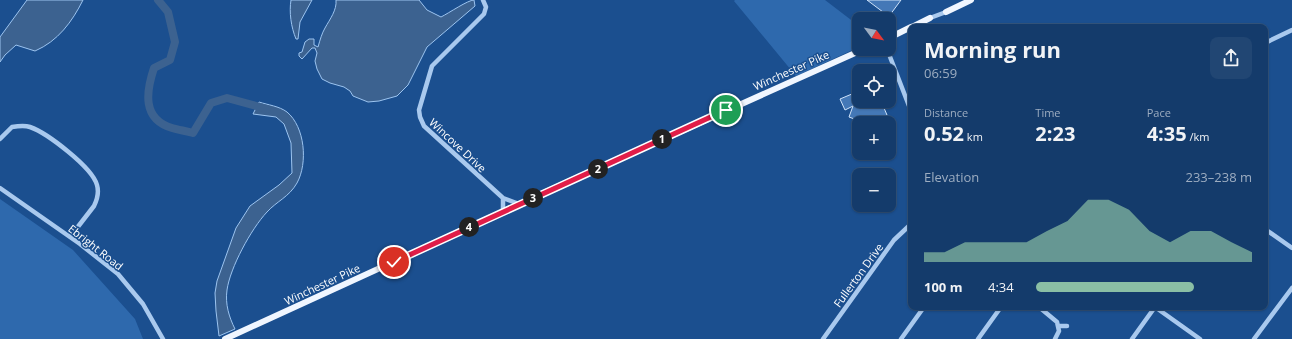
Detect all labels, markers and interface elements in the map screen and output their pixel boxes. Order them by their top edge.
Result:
north arrow [852,12,896,56]
map controls [852,12,896,212]
text: Morning run [924,34,1061,64]
button: share [1210,37,1252,79]
street label: Winchester Pike [751,46,831,94]
button: locate [852,64,896,108]
text: 06:59 [924,64,957,82]
pin [709,93,743,127]
icon: arrive [715,99,737,121]
text: Distance [924,105,968,120]
text: Time [1035,105,1061,120]
text: Pace [1147,105,1171,120]
street label: Wincove Drive [426,115,490,175]
button: + [852,116,896,160]
text: 0.52 [924,120,964,147]
text: 2:23 [1035,120,1075,147]
text: 4:35 [1147,120,1187,147]
pin: 1 [652,129,672,149]
text: km [964,129,983,144]
text: /km [1187,129,1210,144]
text: 1 [659,131,665,146]
pin: 2 [588,159,608,179]
text: 2 [595,161,601,176]
button: − [852,168,896,212]
text: Elevation [924,168,979,186]
text: 233–238 m [1185,168,1252,186]
pin: 3 [523,188,543,208]
text: 3 [530,190,536,205]
pin: 4 [459,217,479,237]
text: 4 [466,219,472,234]
street label: Ebright Road [65,221,127,273]
street label: Fullerton Drive [830,240,886,310]
pin [377,245,411,279]
icon: check [383,251,405,273]
street label: Winchester Pike [282,260,362,308]
text: 100 m [924,278,962,296]
text: 4:34 [988,278,1014,296]

